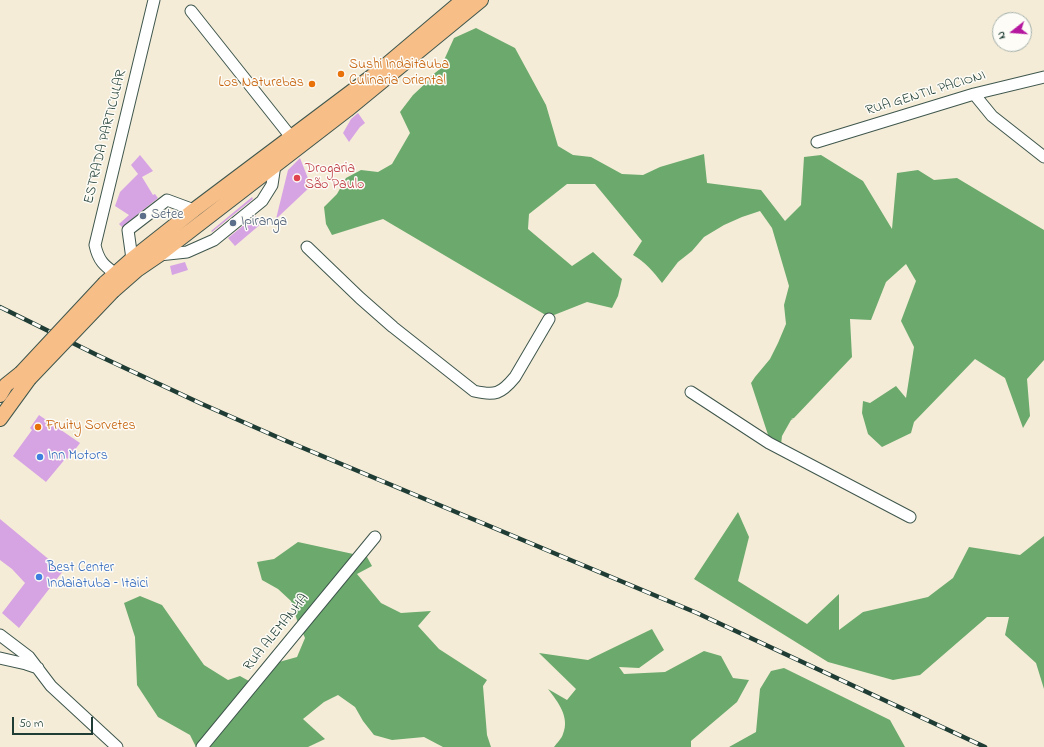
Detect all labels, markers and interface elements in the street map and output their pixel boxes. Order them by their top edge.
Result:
north arrow [992,12,1032,52]
text: N [993,29,1010,41]
place label: Sushi Indaitauba Culinaria Oriental [349,58,449,90]
street label: ESTRADA PARTICULAR [81,68,131,206]
street label: RUA GENTIL PACIONI [864,68,988,120]
marker: Sushi Indaitauba Culinaria Oriental [336,69,346,79]
place label: Los Naturebas [219,76,304,92]
marker: Los Naturebas [307,79,317,89]
place label: Drogaria São Paulo [305,162,364,194]
marker: Drogaria São Paulo [292,173,302,183]
place label: Setee [151,208,184,224]
marker: Setee [138,211,148,221]
place label: Ipiranga [241,215,287,231]
marker: Ipiranga [228,218,238,228]
place label: Fruity Sorvetes [46,419,136,435]
marker: Fruity Sorvetes [33,422,43,432]
place label: Inn Motors [48,449,108,465]
marker: Inn Motors [35,452,45,462]
place label: Best Center Indaiatuba – Itaici [47,561,148,594]
marker: Best Center Indaiatuba – Itaici [34,572,44,582]
street label: RUA ALEMANHA [241,591,313,675]
scale bar [14,709,95,735]
text: 50 m [19,715,43,733]

